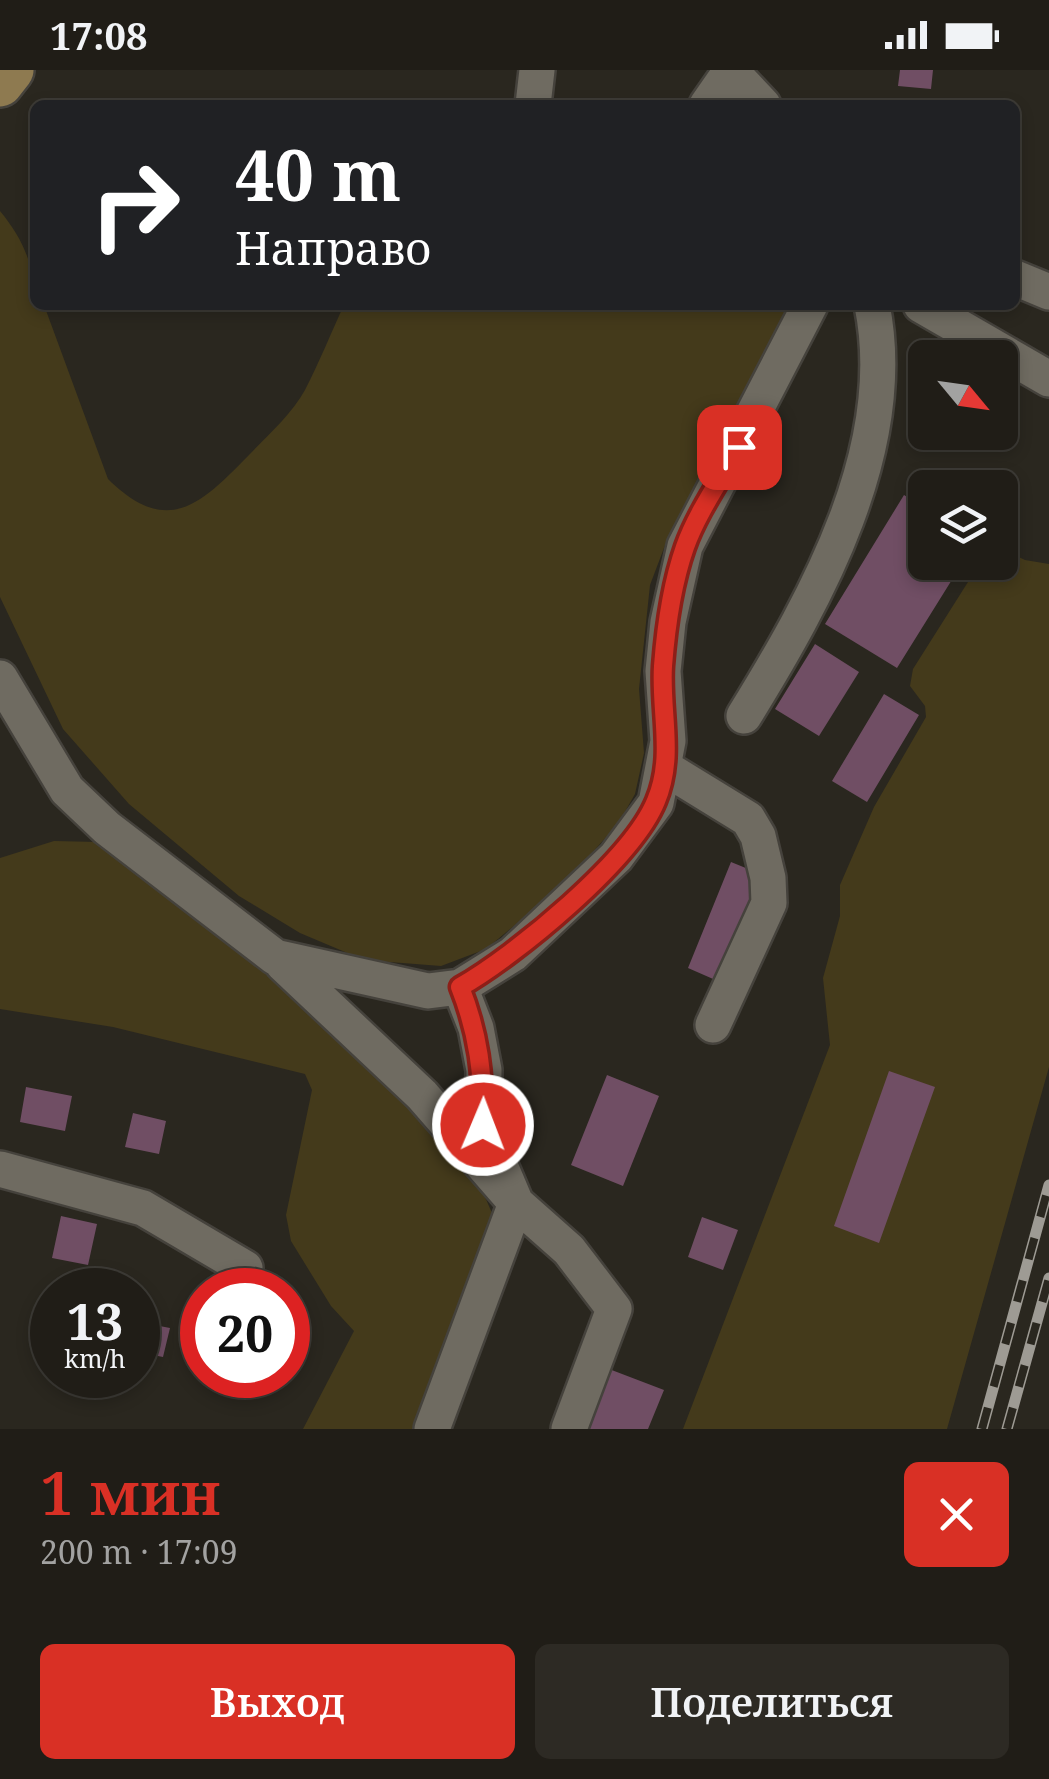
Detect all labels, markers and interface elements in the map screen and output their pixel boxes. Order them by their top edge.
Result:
text: 17:08 [50,9,147,61]
text: 40 m [235,126,401,222]
icon: right [70,140,200,270]
text: Направо [235,217,431,278]
north arrow [908,340,1018,450]
map controls [908,340,1018,580]
pin [697,405,782,490]
icon: arrive [712,420,767,475]
button: layers [908,470,1018,580]
position arrow [431,1073,535,1177]
speed limit sign: 20 [180,1268,310,1398]
text: 13 [67,1287,123,1355]
text: km/h [64,1341,126,1375]
text: 1 мин [40,1451,221,1533]
button: close [904,1462,1009,1567]
text: 200 m · 17:09 [40,1530,238,1573]
button: Выход [40,1644,515,1759]
button: Поделиться [535,1644,1009,1759]

